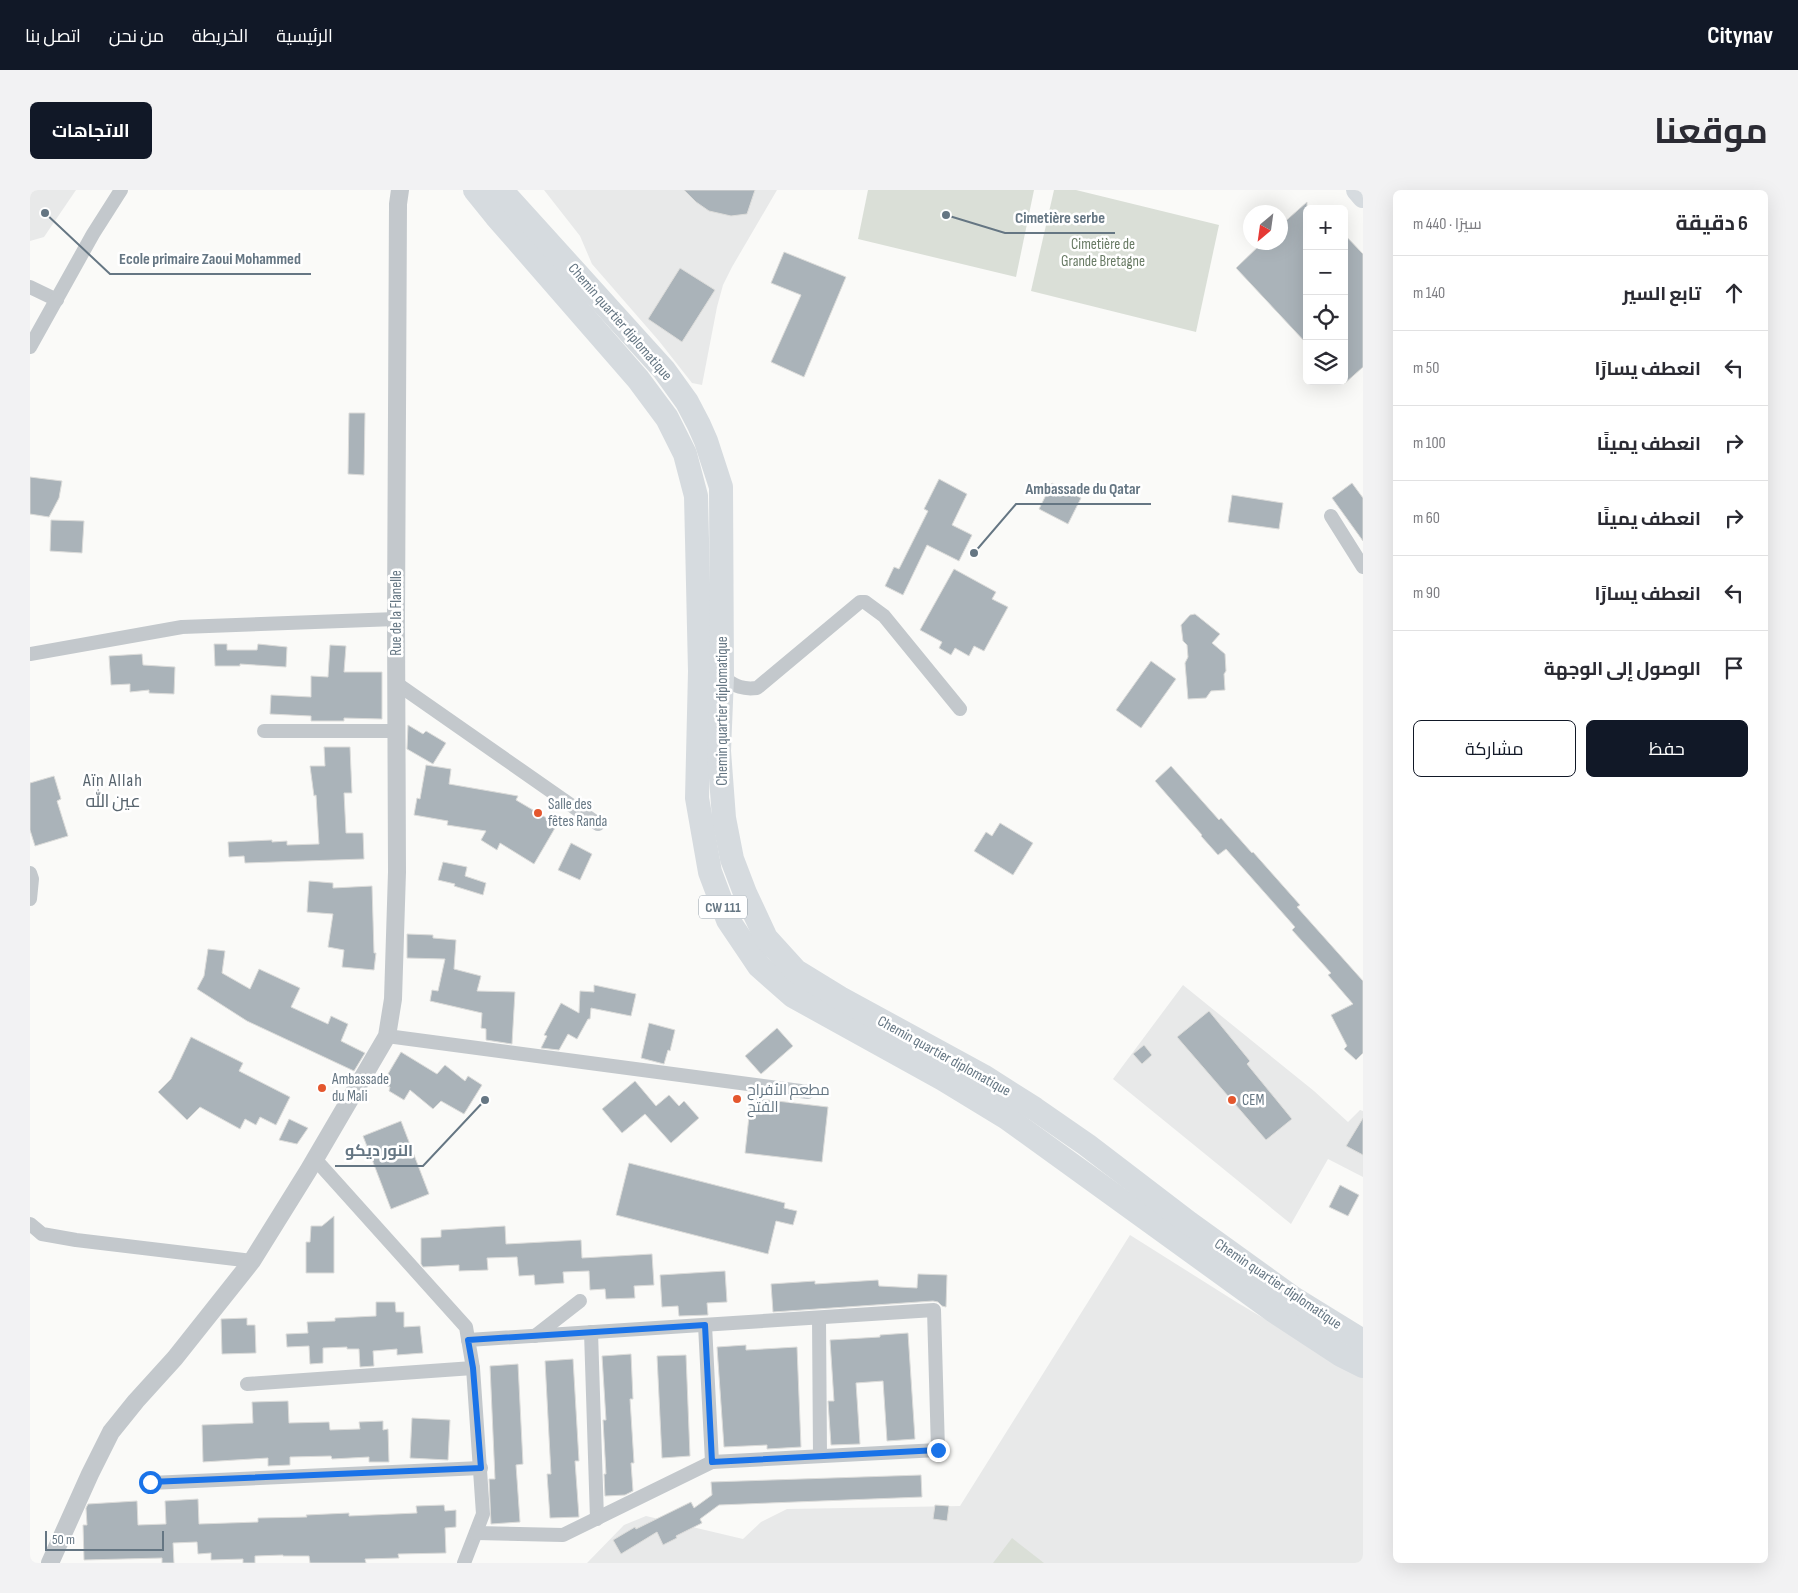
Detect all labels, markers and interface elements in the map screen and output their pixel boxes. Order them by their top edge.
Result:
text: Citynav [1707,21,1773,50]
text: اتصل بنا [25,26,81,47]
text: من نحن [109,26,164,47]
text: الخريطة [192,26,248,47]
text: الرئيسية [276,26,333,47]
button: الاتجاهات [30,102,152,159]
text: موقعنا [1654,111,1768,154]
callout: Cimetière serbe [1005,202,1115,233]
north arrow [1243,205,1288,250]
map controls [1303,205,1348,385]
button: + [1303,205,1348,250]
text: Cimetière serbe [1015,209,1105,228]
text: 6 دقيقة [1675,211,1748,236]
text: سيرًا · 440 m [1413,215,1482,234]
park label: Cimetière de Grande Bretagne [1061,235,1145,271]
callout: Ecole primaire Zaoui Mohammed [110,243,311,274]
text: Ecole primaire Zaoui Mohammed [119,250,301,269]
button: − [1303,250,1348,295]
street label: Chemin quartier diplomatique [564,259,676,385]
icon: ahead [1720,279,1748,307]
text: تابع السير [1622,283,1701,306]
text: 140 m [1413,284,1445,303]
button: locate [1303,295,1348,340]
button: layers [1303,340,1348,385]
icon: left [1720,354,1748,382]
text: انعطف يسارًا [1594,358,1701,381]
text: 50 m [1413,359,1439,378]
icon: right [1720,429,1748,457]
text: انعطف يمينًا [1597,433,1701,456]
text: 100 m [1413,434,1446,453]
callout: Ambassade du Qatar [1016,473,1151,504]
text: Ambassade du Qatar [1025,480,1140,499]
icon: right [1720,504,1748,532]
text: انعطف يمينًا [1597,508,1701,531]
text: 60 m [1413,509,1440,528]
street label: Rue de la Flanelle [387,570,406,656]
icon: left [1720,579,1748,607]
text: انعطف يسارًا [1594,583,1701,606]
text: 90 m [1413,584,1440,603]
street label: Chemin quartier diplomatique [713,636,732,786]
icon: arrive [1720,654,1748,682]
text: الوصول إلى الوجهة [1544,658,1701,681]
button: مشاركة [1413,720,1576,777]
button: حفظ [1586,720,1748,777]
district label: Aïn Allah عين الله [82,770,143,812]
place label: Salle des fêtes Randa [548,795,607,831]
marker: Salle des fêtes Randa [532,807,544,819]
road number: CW 111 [699,896,747,919]
street label: Chemin quartier diplomatique [874,1011,1014,1101]
place label: Ambassade du Mali [331,1070,389,1106]
place label: مطعم الأفراح الفتح [747,1081,830,1118]
marker: Ambassade du Mali [316,1082,328,1094]
place label: CEM [1242,1091,1264,1110]
marker: مطعم الأفراح الفتح [731,1093,743,1105]
marker: CEM [1226,1094,1238,1106]
callout: النور ديكو [335,1135,423,1166]
text: النور ديكو [345,1142,413,1161]
street label: Chemin quartier diplomatique [1211,1234,1345,1334]
route end [927,1439,950,1462]
route start [139,1471,162,1494]
scale bar [45,1528,164,1551]
text: 50 m [52,1531,75,1548]

